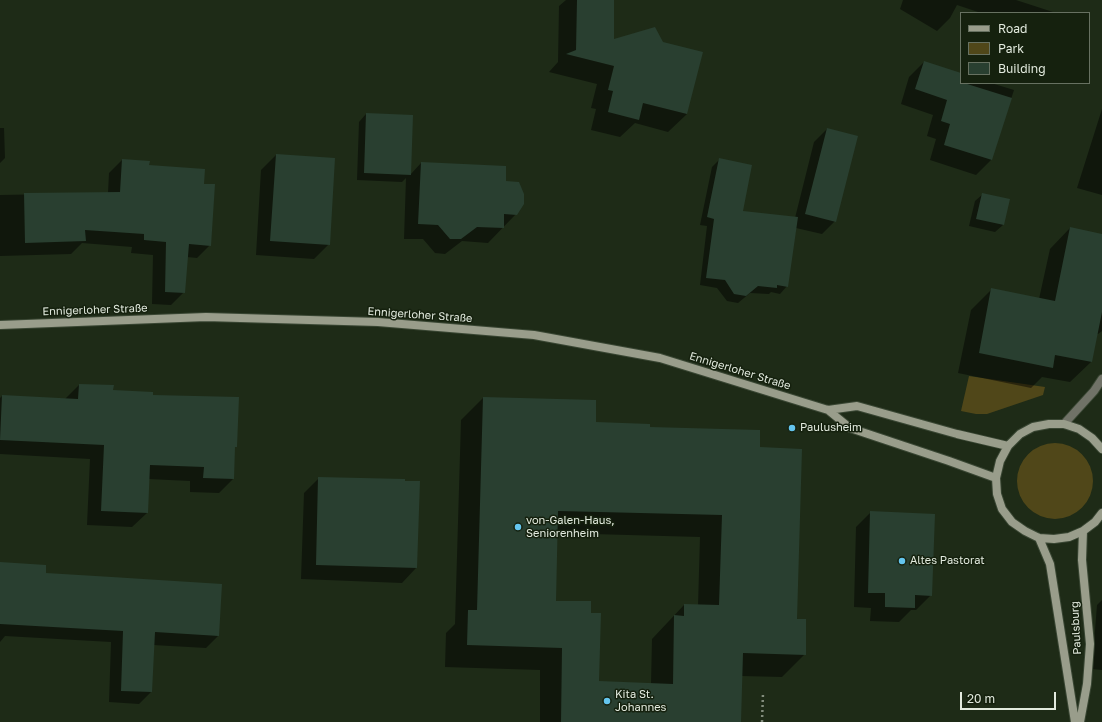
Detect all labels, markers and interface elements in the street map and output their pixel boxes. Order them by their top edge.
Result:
legend [960,12,1090,84]
text: Road [998,21,1027,36]
text: Park [998,41,1024,56]
text: Building [998,61,1046,76]
street label: Ennigerloher Straße [42,302,148,318]
street label: Ennigerloher Straße [367,305,473,325]
street label: Ennigerloher Straße [688,349,792,393]
place label: Paulusheim [800,421,862,435]
marker: Paulusheim [787,423,797,433]
place label: von-Galen-Haus, Seniorenheim [526,514,615,540]
marker: von-Galen-Haus, Seniorenheim [513,522,523,532]
place label: Altes Pastorat [910,554,985,568]
marker: Altes Pastorat [897,556,907,566]
street label: Paulsburg [1068,601,1084,655]
scale bar [962,684,1058,710]
place label: Kita St. Johannes [615,688,666,714]
text: 20 m [967,691,995,706]
marker: Kita St. Johannes [602,696,612,706]

